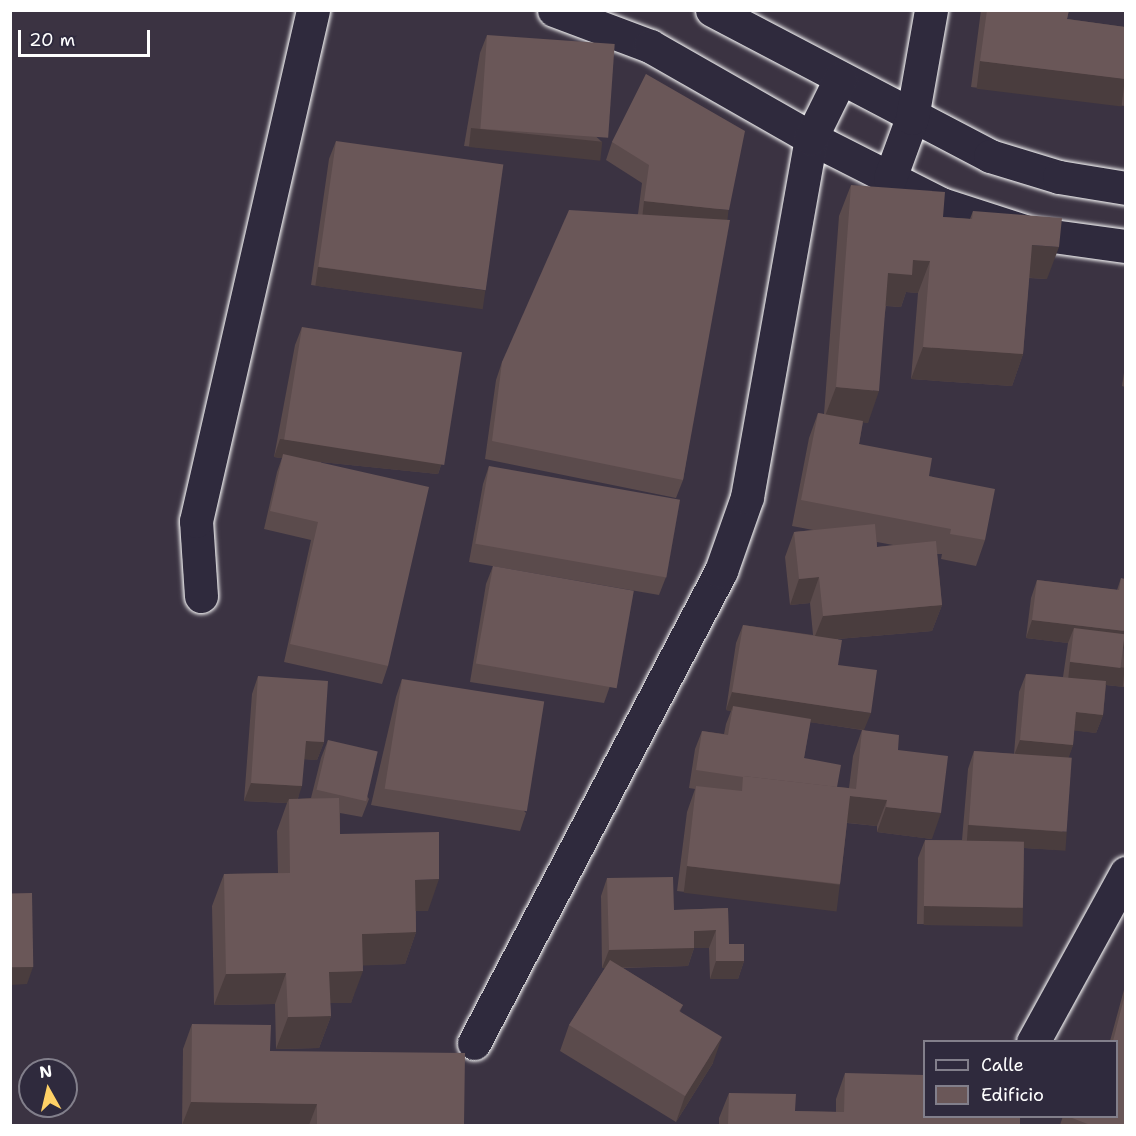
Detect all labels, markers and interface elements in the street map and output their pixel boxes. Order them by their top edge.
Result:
scale bar [21,18,153,56]
text: 20 m [29,28,75,52]
legend [923,1040,1118,1118]
text: Calle [981,1053,1024,1077]
north arrow [18,1058,78,1118]
text: N [38,1060,53,1083]
text: Edificio [981,1083,1044,1107]

